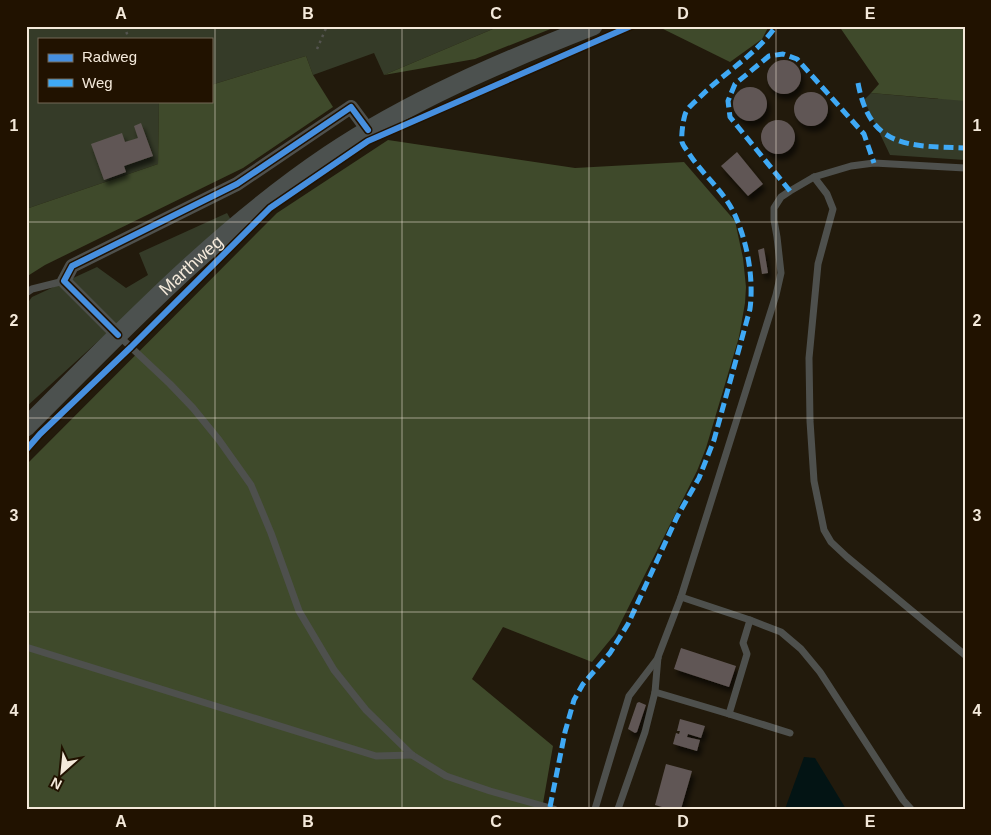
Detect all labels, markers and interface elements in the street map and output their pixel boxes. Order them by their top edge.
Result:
text: A [115,5,127,22]
text: B [302,5,314,22]
text: C [490,5,502,22]
text: D [677,5,689,22]
text: E [865,5,876,22]
legend [38,38,212,102]
text: Radweg [82,48,137,65]
text: Weg [82,74,113,91]
text: 1 [10,117,19,134]
text: 1 [973,117,982,134]
street label: Marthweg [155,231,227,299]
text: 2 [10,312,19,329]
text: 2 [973,312,982,329]
text: 3 [10,507,19,524]
text: 3 [973,507,982,524]
text: 4 [10,702,19,719]
text: 4 [973,702,982,719]
north arrow [38,748,88,798]
text: N [48,774,64,793]
text: A [115,813,127,830]
text: B [302,813,314,830]
text: C [490,813,502,830]
text: D [677,813,689,830]
text: E [865,813,876,830]

